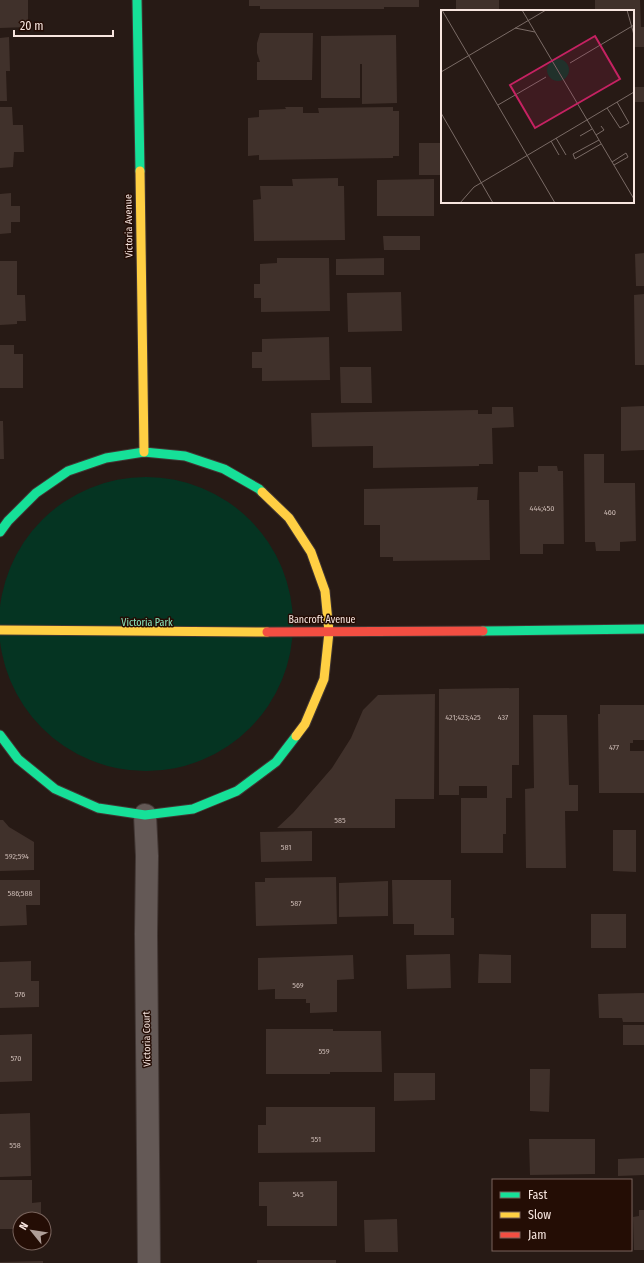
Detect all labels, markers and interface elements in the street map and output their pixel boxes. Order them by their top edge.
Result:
inset map [441,10,634,203]
scale bar [14,12,113,38]
text: 20 m [20,19,44,33]
street label: Victoria Avenue [122,194,136,258]
house number: 444;450 [530,504,554,513]
house number: 460 [604,508,616,517]
street label: Bancroft Avenue [288,614,356,626]
park label: Victoria Park [121,617,173,629]
house number: 421;423;425 [445,713,481,722]
house number: 437 [498,713,509,722]
house number: 477 [609,743,620,752]
house number: 585 [334,816,346,825]
house number: 581 [281,843,291,852]
house number: 592;594 [5,852,29,861]
house number: 586;588 [7,889,33,898]
house number: 587 [291,899,302,908]
house number: 569 [292,981,304,990]
house number: 576 [15,990,25,999]
street label: Victoria Court [141,1010,153,1067]
house number: 559 [318,1047,330,1056]
house number: 570 [11,1054,21,1063]
house number: 551 [311,1135,321,1144]
house number: 558 [9,1141,21,1150]
legend [492,1179,632,1251]
text: Fast [528,1188,547,1202]
house number: 545 [292,1190,304,1199]
text: Slow [528,1208,551,1222]
north arrow [12,1211,52,1251]
text: N [16,1220,31,1232]
text: Jam [528,1228,546,1242]

